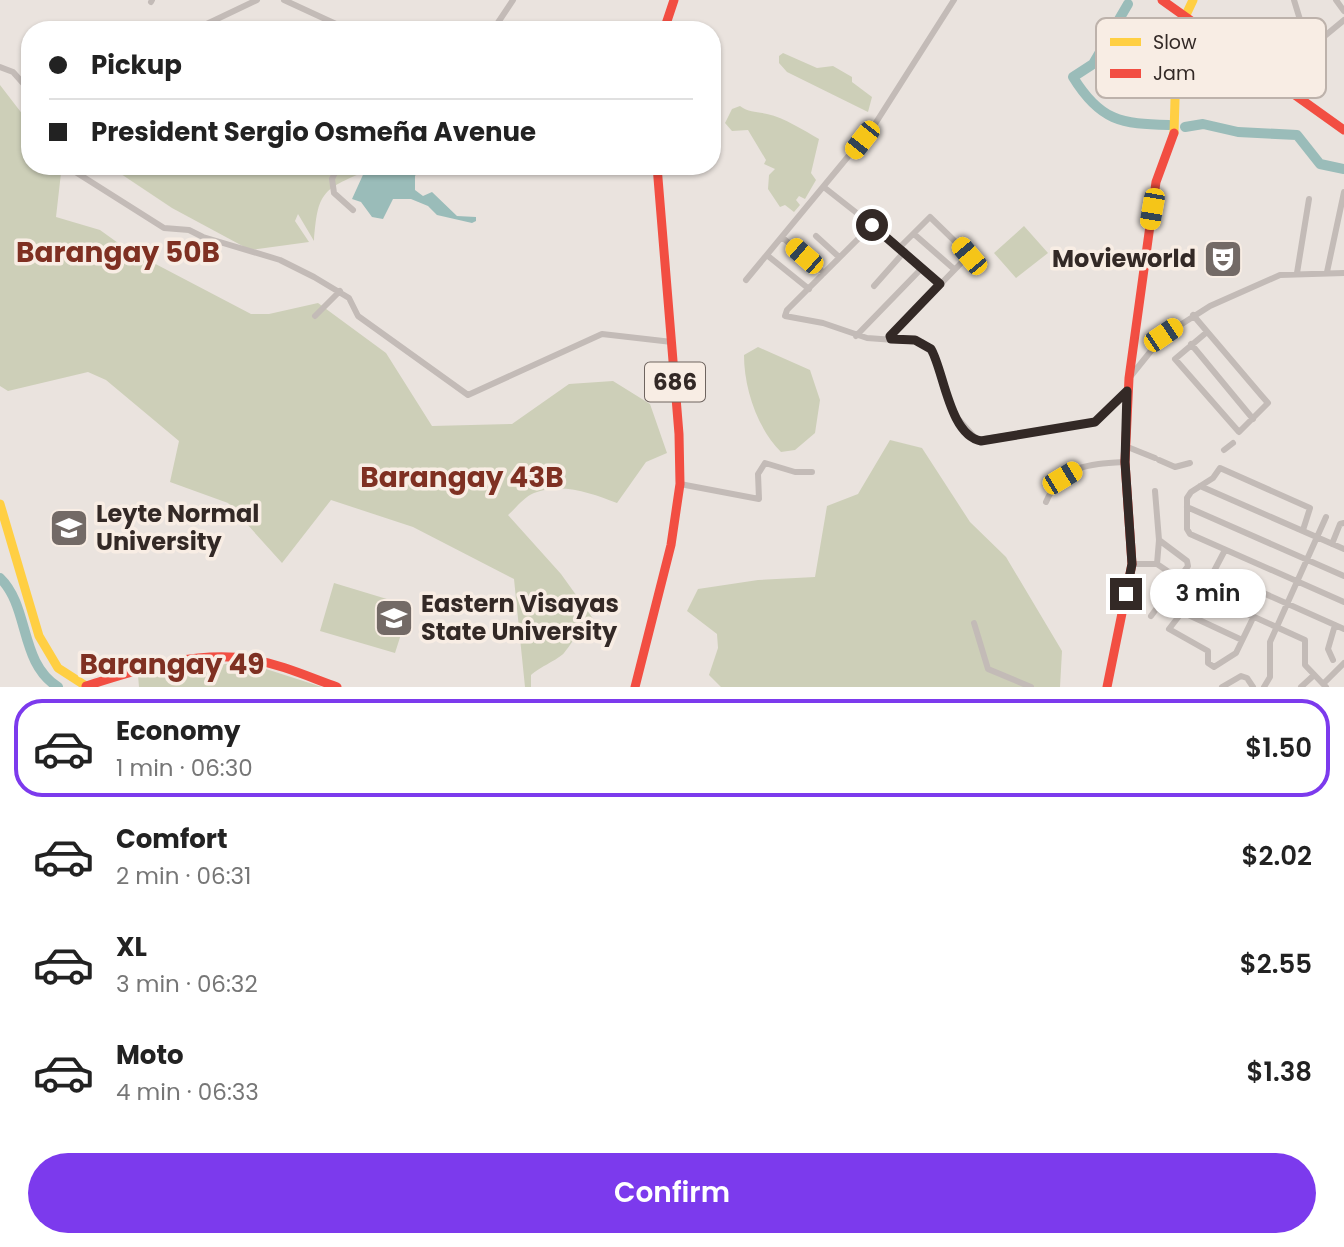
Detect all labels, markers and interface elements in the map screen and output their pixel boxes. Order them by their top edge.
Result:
legend [1096,18,1326,98]
text: Slow [1153,29,1197,56]
text: Pickup [91,47,182,83]
text: Jam [1153,60,1195,87]
text: President Sergio Osmeña Avenue [91,114,536,150]
car [841,117,884,163]
car [1139,186,1166,232]
route start [856,209,888,241]
district label: Barangay 50B [16,233,220,272]
car [948,233,991,279]
car [782,234,827,278]
theatre icon: Movieworld [1202,238,1244,280]
place label: Movieworld [1052,242,1196,275]
car [1140,315,1187,355]
road number: 686 [645,362,705,402]
district label: Barangay 43B [360,458,564,497]
car [1039,458,1086,498]
place label: Leyte Normal University [96,497,259,558]
school or university icon: Leyte Normal University [48,507,90,549]
callout: 3 min [1150,570,1266,618]
text: 3 min [1176,577,1240,609]
route end [1110,578,1142,610]
place label: Eastern Visayas State University [421,587,619,648]
school or university icon: Eastern Visayas State University [373,597,415,639]
district label: Barangay 49 [79,645,265,684]
text: Economy [116,713,240,749]
icon: car [32,717,95,780]
text: $1.50 [1245,730,1312,766]
text: 1 min · 06:30 [116,752,253,784]
text: Comfort [116,821,228,857]
icon: car [32,825,95,888]
text: $2.02 [1242,838,1312,874]
text: 2 min · 06:31 [116,860,251,892]
text: XL [116,929,147,965]
icon: car [32,933,95,996]
text: $2.55 [1240,946,1312,982]
text: 3 min · 06:32 [116,968,258,1000]
text: Moto [116,1037,184,1073]
icon: car [32,1041,95,1104]
text: $1.38 [1247,1054,1312,1090]
text: 4 min · 06:33 [116,1076,259,1108]
button: Confirm [28,1153,1316,1233]

